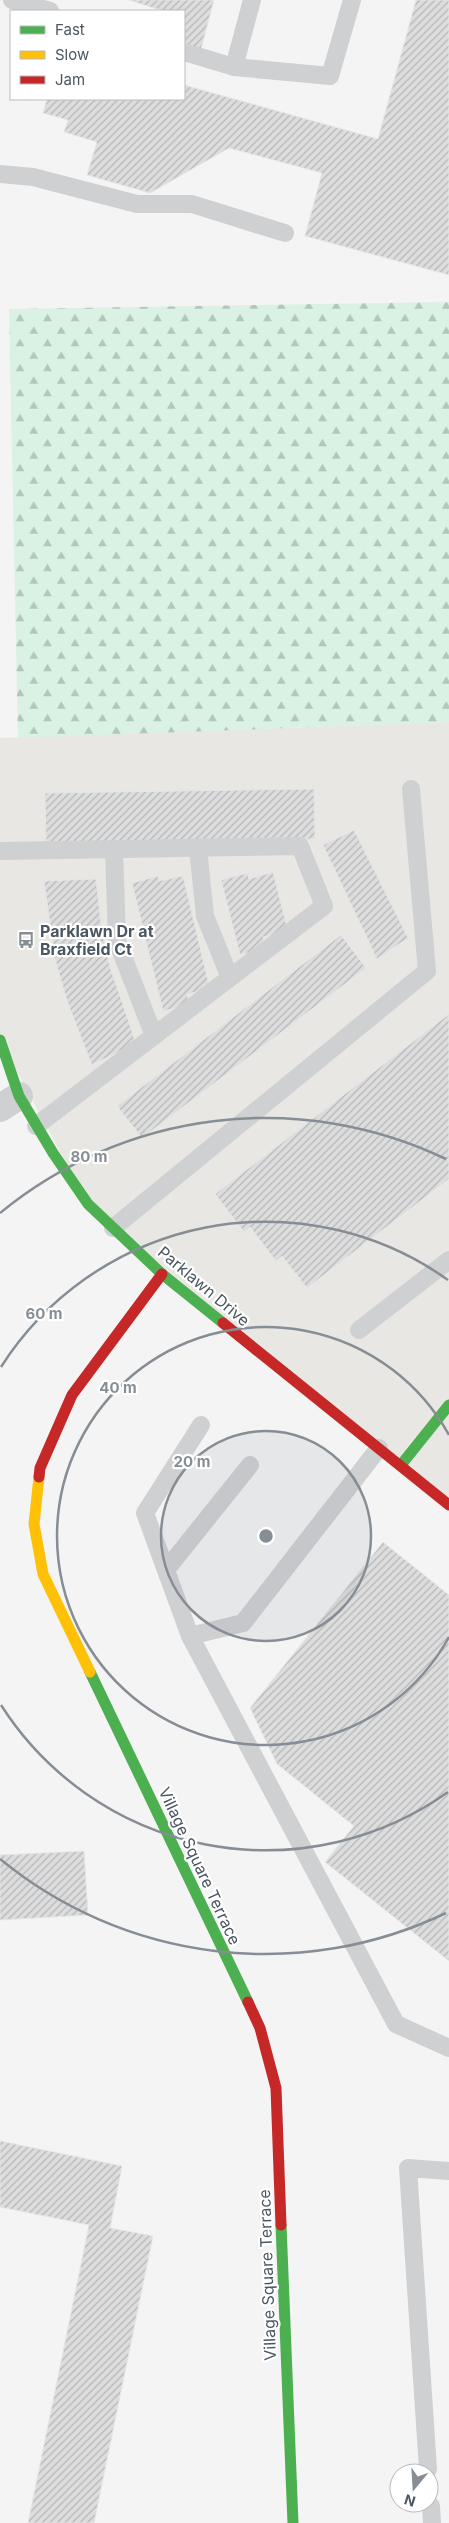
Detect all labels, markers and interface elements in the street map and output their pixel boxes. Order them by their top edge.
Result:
legend [10,10,185,100]
text: Fast [55,20,85,39]
text: Slow [55,45,89,64]
text: Jam [55,70,85,89]
place label: Parklawn Dr at Braxfield Ct [40,921,154,959]
bus stop icon: Parklawn Dr at Braxfield Ct [16,930,36,950]
text: 80 m [70,1147,108,1166]
street label: Parklawn Drive [154,1242,254,1330]
text: 60 m [25,1304,63,1323]
text: 40 m [99,1378,137,1397]
text: 20 m [174,1452,210,1471]
centre of rings [257,1527,275,1545]
street label: Village Square Terrace [155,1784,245,1948]
street label: Village Square Terrace [254,2189,280,2361]
north arrow [389,2463,439,2513]
text: N [402,2491,418,2511]

